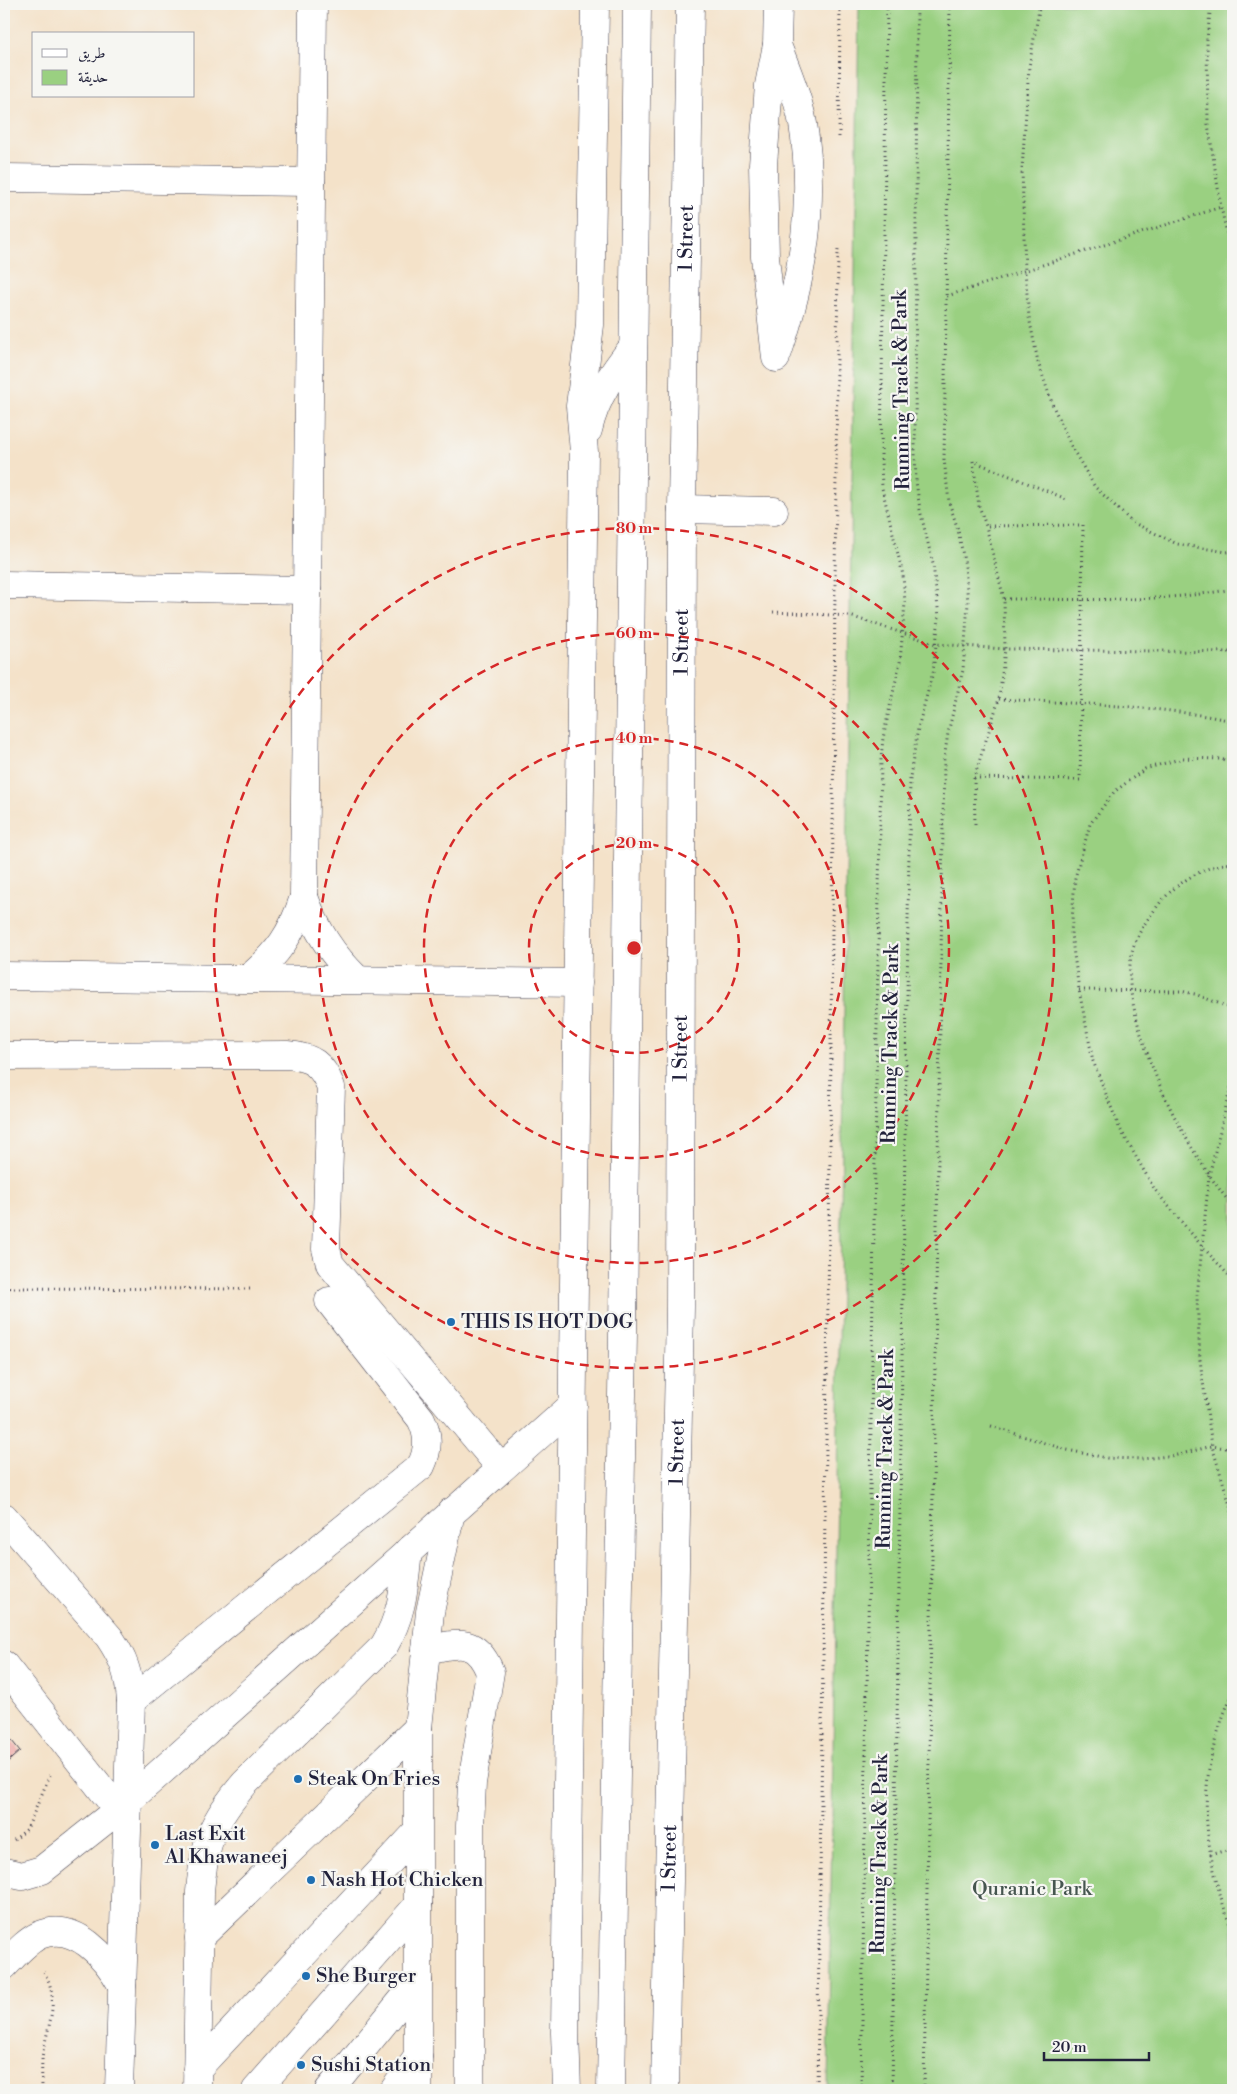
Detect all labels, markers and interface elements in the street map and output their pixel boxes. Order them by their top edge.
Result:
legend [32,32,195,98]
text: طريق [78,44,105,63]
text: حديقة [78,68,108,87]
street label: 1 Street [673,204,699,272]
street label: Running Track & Park [888,288,916,490]
text: 80 m [616,519,653,538]
street label: 1 Street [669,609,694,676]
text: 60 m [616,624,653,643]
text: 40 m [615,729,653,748]
text: 20 m [616,834,653,853]
centre of rings [625,939,643,957]
street label: Running Track & Park [877,942,905,1144]
street label: 1 Street [668,1015,693,1082]
place label: THIS IS HOT DOG [461,1310,634,1335]
marker: THIS IS HOT DOG [445,1316,457,1328]
street label: Running Track & Park [872,1347,900,1549]
street label: 1 Street [664,1418,690,1486]
street label: Running Track & Park [866,1752,894,1954]
place label: Steak On Fries [308,1767,440,1792]
marker: Steak On Fries [292,1773,304,1785]
place label: Last Exit Al Khawaneej [164,1822,288,1870]
street label: 1 Street [656,1824,683,1892]
marker: Last Exit Al Khawaneej [149,1839,161,1851]
place label: Nash Hot Chicken [321,1868,484,1893]
marker: Nash Hot Chicken [305,1874,317,1886]
park label: Quranic Park [972,1877,1094,1902]
place label: She Burger [316,1964,417,1989]
marker: She Burger [300,1970,312,1982]
scale bar [1044,2029,1150,2061]
text: 20 m [1052,2038,1087,2057]
place label: Sushi Station [311,2053,431,2078]
marker: Sushi Station [295,2059,307,2071]

